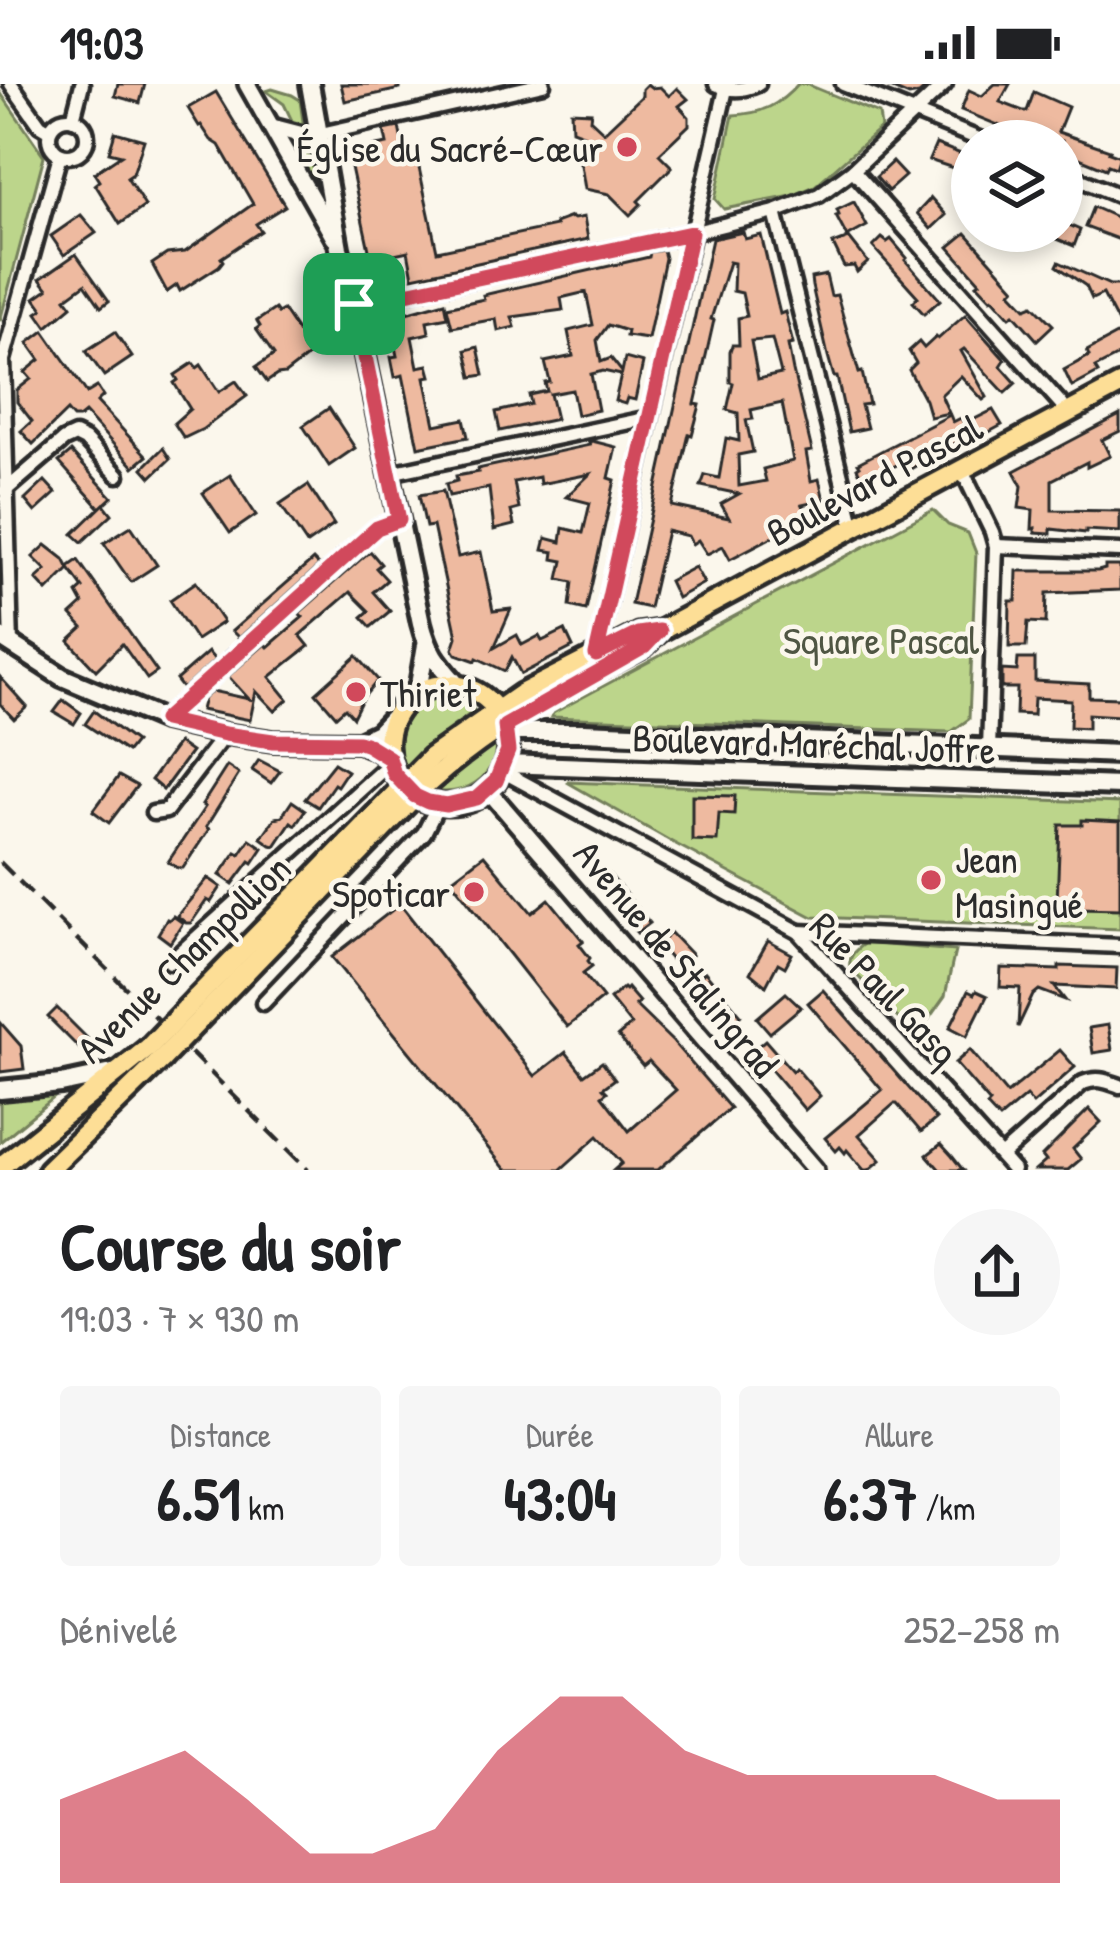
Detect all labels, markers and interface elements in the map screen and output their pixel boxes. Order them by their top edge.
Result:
text: 19:03 [60,12,144,73]
map controls [951,120,1083,252]
button: layers [951,120,1083,252]
place label: Église du Sacré-Cœur [297,121,603,174]
marker: Église du Sacré-Cœur [614,134,640,160]
pin [303,253,405,355]
icon: arrive [321,271,387,337]
street label: Boulevard Pascal [757,400,992,558]
park label: Square Pascal [783,613,980,666]
place label: Thiriet [380,666,477,719]
marker: Thiriet [343,679,369,705]
street label: Boulevard Maréchal Joffre [631,710,997,776]
street label: Avenue de Stalingrad [562,828,792,1088]
place label: Jean Masingué [955,832,1083,930]
street label: Avenue Champollion [64,842,302,1074]
place label: Spoticar [332,866,450,919]
marker: Jean Masingué [918,867,944,893]
marker: Spoticar [461,879,487,905]
street label: Rue Paul Gasq [799,900,971,1076]
text: Course du soir [60,1201,401,1291]
button: share [934,1209,1060,1335]
text: 19:03 · 7 × 930 m [60,1291,299,1344]
text: Distance [170,1413,271,1457]
text: Durée [526,1413,594,1457]
text: Allure [865,1413,934,1457]
text: 6.51 [157,1457,241,1539]
text: 43:04 [504,1457,616,1539]
text: 6:37 [823,1457,918,1539]
text: km [241,1486,285,1530]
text: /km [918,1486,975,1530]
text: Dénivelé [60,1602,177,1655]
text: 252–258 m [903,1602,1060,1655]

